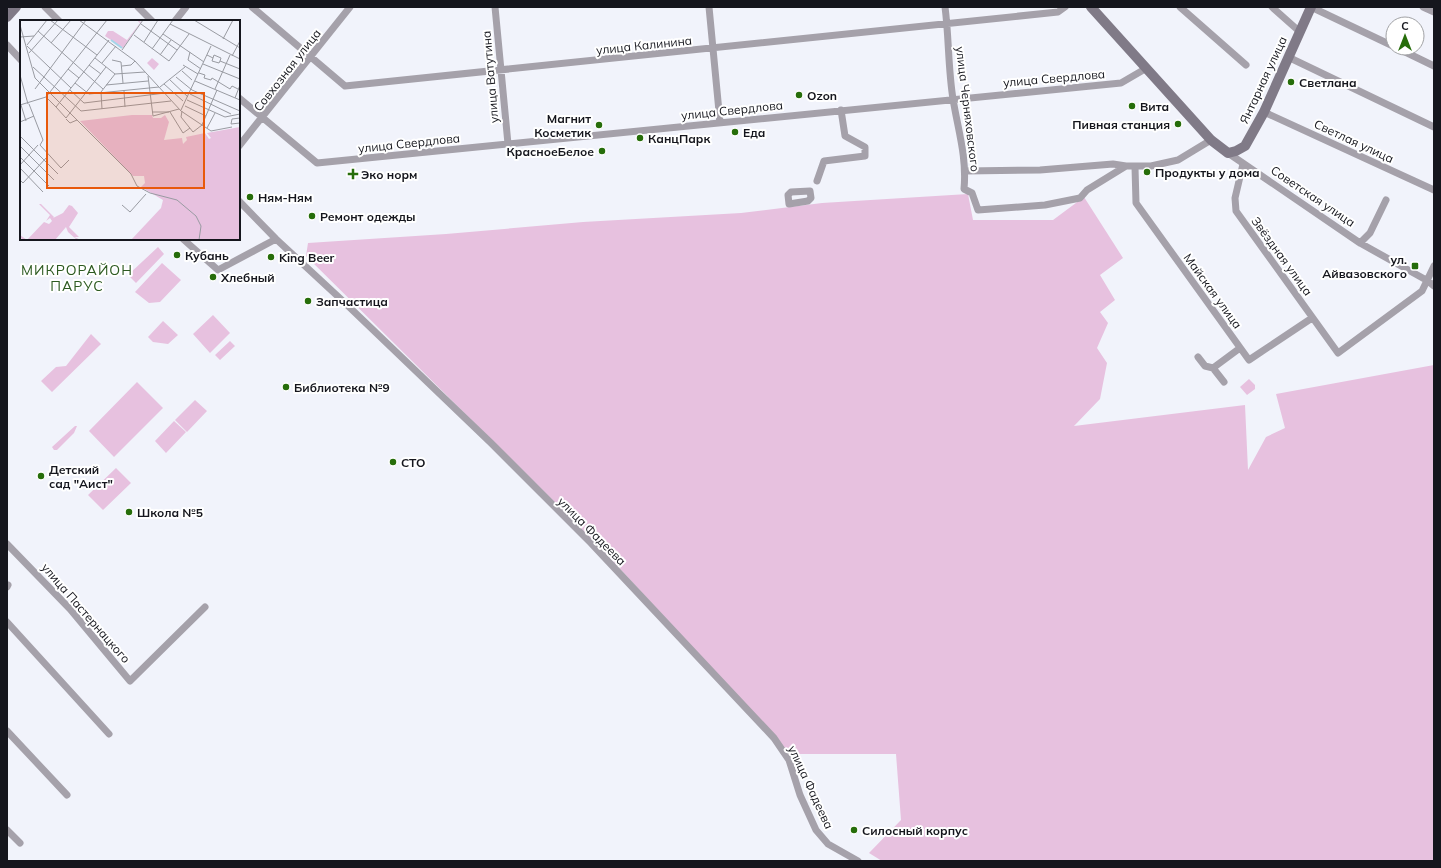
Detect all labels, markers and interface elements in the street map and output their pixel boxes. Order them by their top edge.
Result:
north arrow [1385,16,1425,56]
text: С [1401,19,1409,33]
inset map [20,20,240,240]
street label: Совхозная улица [250,26,324,114]
street label: улица Ватутина [478,30,502,124]
street label: улица Калинина [595,33,693,57]
street label: Янтарная улица [1236,34,1290,126]
street label: улица Черняховского [953,46,983,172]
street label: улица Свердлова [1002,66,1106,90]
place label: Светлана [1299,75,1357,90]
marker: Светлана [1286,77,1296,87]
place label: Ozon [807,88,837,103]
marker: Ozon [794,90,804,100]
street label: улица Свердлова [680,97,784,123]
place label: Вита [1140,99,1169,114]
marker: Вита [1127,101,1137,111]
place label: Магнит Косметик [534,111,591,140]
street label: Светлая улица [1312,116,1396,166]
place label: Пивная станция [1072,117,1170,132]
marker: Пивная станция [1173,119,1183,129]
marker: Магнит Косметик [594,120,604,130]
place label: Еда [743,125,765,140]
marker: Еда [730,127,740,137]
street label: улица Свердлова [357,130,461,156]
place label: КанцПарк [648,131,710,146]
marker: КанцПарк [635,133,645,143]
place label: КрасноеБелое [507,144,594,159]
marker: КрасноеБелое [597,146,607,156]
street label: Советская улица [1268,162,1358,230]
place label: Продукты у дома [1155,165,1260,180]
place label: Эко норм [361,167,417,182]
marker: Продукты у дома [1142,167,1152,177]
marker: Эко норм [348,169,358,179]
place label: Ням-Ням [258,190,312,205]
marker: Ням-Ням [245,192,255,202]
place label: Ремонт одежды [320,209,416,224]
marker: Ремонт одежды [307,211,317,221]
street label: Звёздная улица [1248,214,1316,298]
place label: Кубань [185,248,229,263]
marker: Кубань [172,250,182,260]
place label: King Beer [279,250,335,265]
street label: Майская улица [1181,250,1245,332]
marker: King Beer [266,252,276,262]
place label: ул. Айвазовского [1322,252,1407,281]
district label: МИКРОРАЙОН ПАРУС [21,261,133,295]
marker: ул. Айвазовского [1410,261,1420,271]
place label: Хлебный [220,270,275,285]
marker: Хлебный [208,272,218,282]
place label: Запчастица [316,294,388,309]
marker: Запчастица [303,296,313,306]
place label: Библиотека №9 [294,380,390,395]
marker: Библиотека №9 [281,382,291,392]
place label: СТО [401,455,426,470]
marker: СТО [388,457,398,467]
place label: Детский сад "Аист" [49,462,113,491]
marker: Детский сад "Аист" [36,471,46,481]
street label: улица Фадеева [555,494,629,568]
place label: Школа №5 [137,505,203,520]
marker: Школа №5 [124,507,134,517]
street label: улица Пастернацкого [38,560,134,666]
street label: улица Фадеева [785,743,837,831]
place label: Силосный корпус [862,823,968,838]
marker: Силосный корпус [849,825,859,835]

